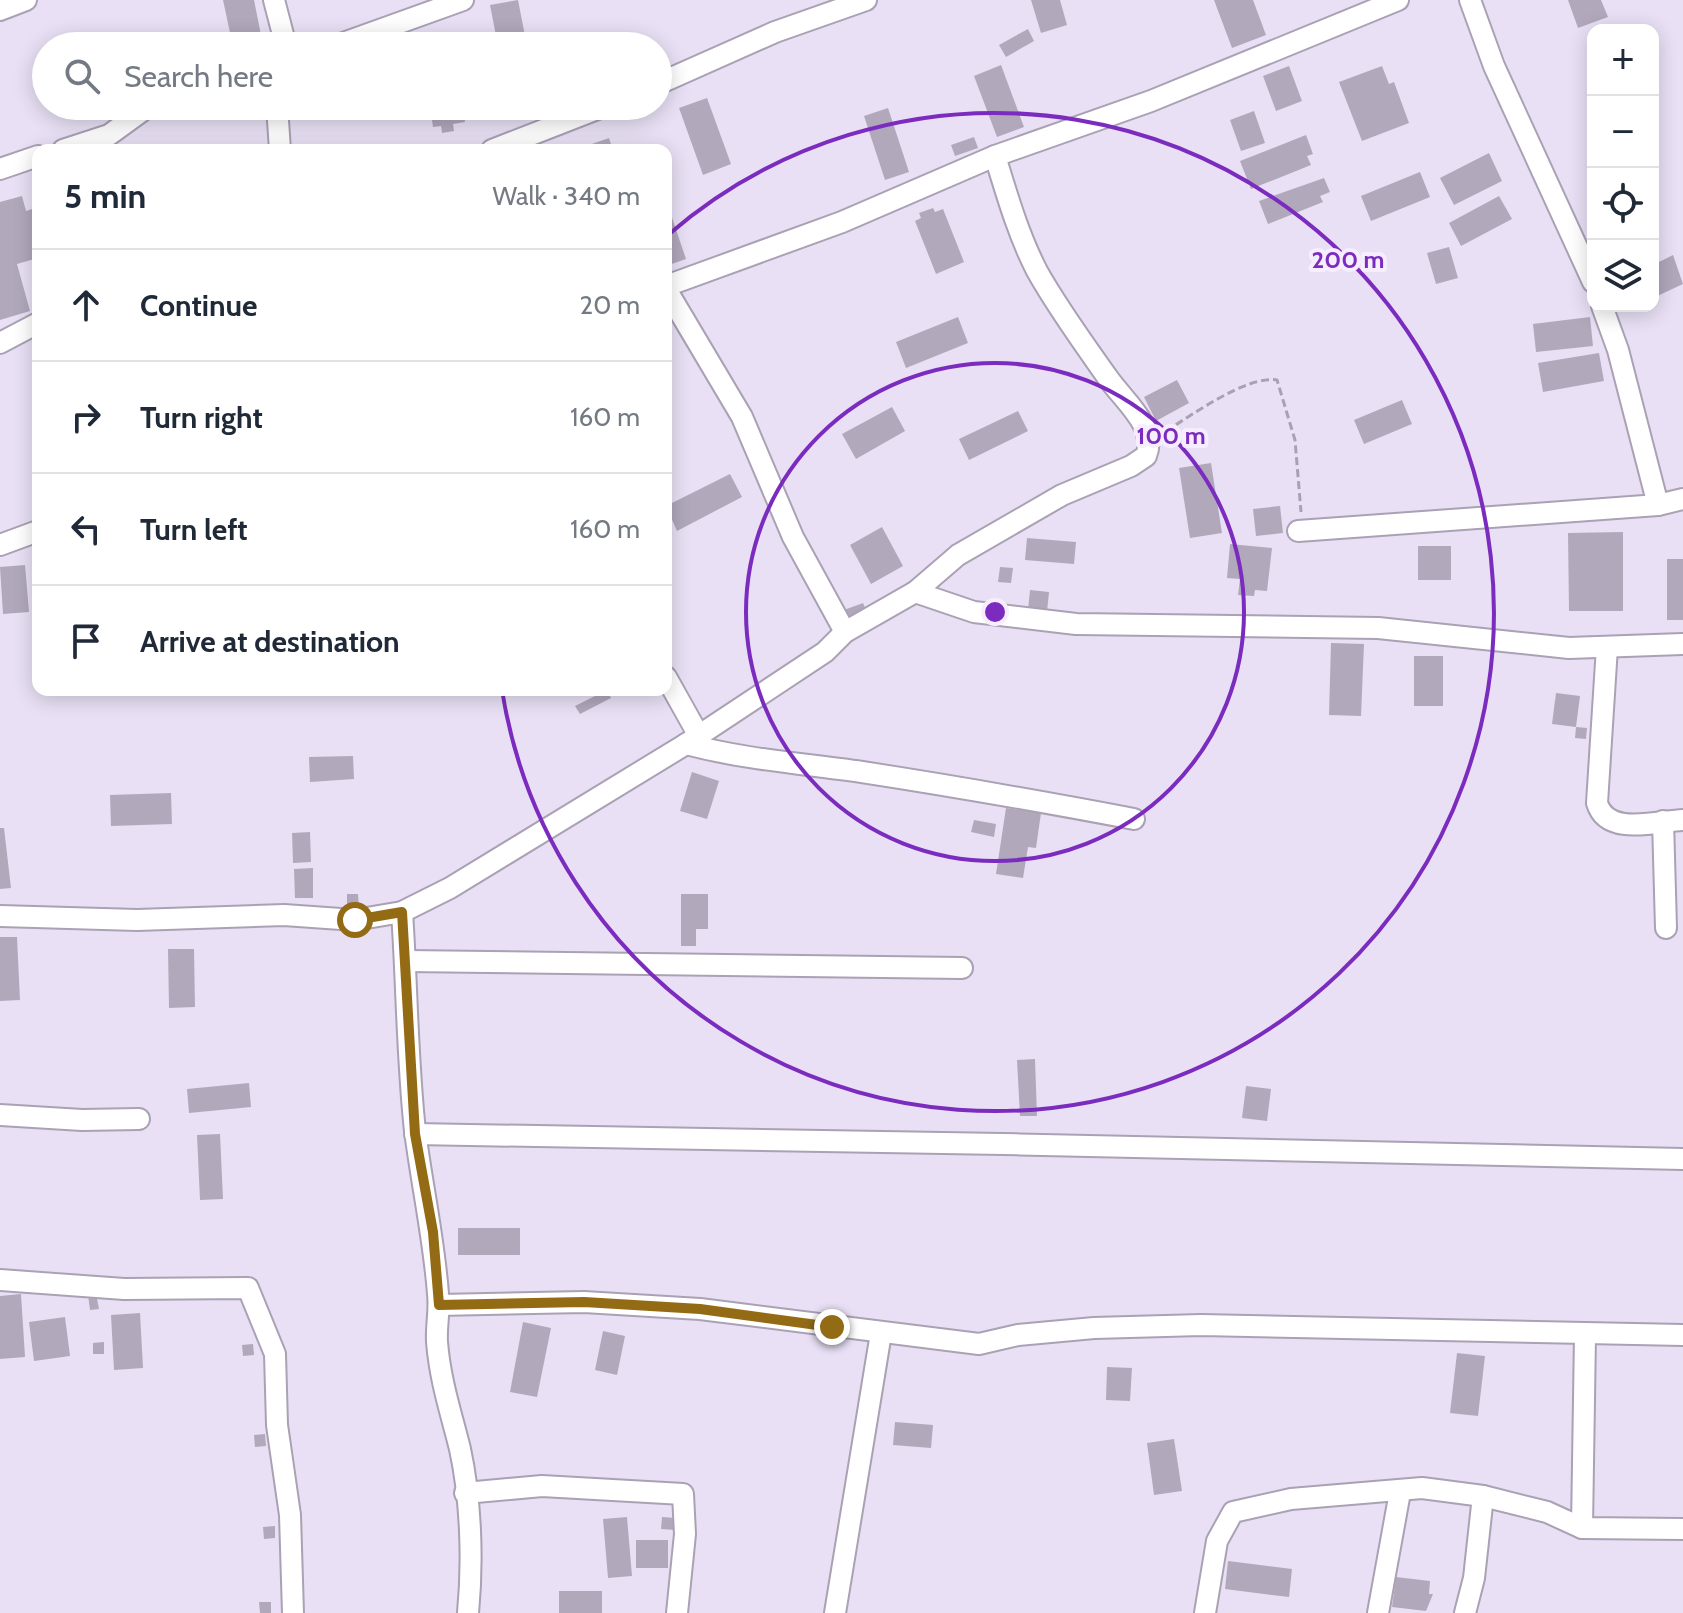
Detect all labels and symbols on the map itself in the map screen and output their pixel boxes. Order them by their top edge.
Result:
text: 200 m [1312,245,1384,274]
text: 100 m [1136,421,1206,450]
centre of rings [981,598,1009,626]
route start [337,902,373,938]
route end [814,1309,850,1345]

